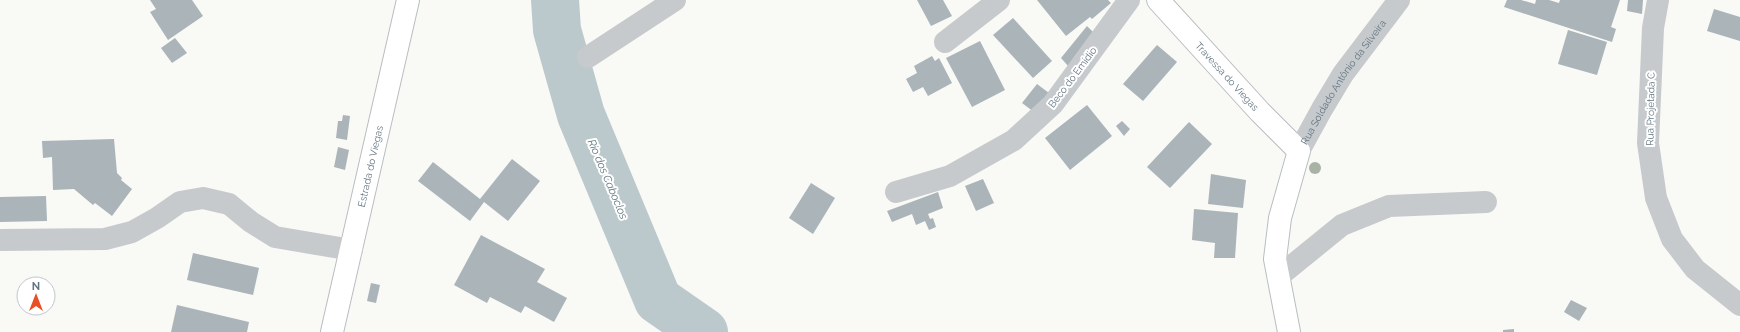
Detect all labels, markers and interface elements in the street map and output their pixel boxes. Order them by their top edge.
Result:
street label: Rua Soldado Antônio da Silveira [1299,18,1388,146]
street label: Travessa do Viegas [1193,40,1261,113]
street label: Beco do Emídio [1046,45,1099,110]
street label: Rua Projetada C [1644,72,1657,146]
street label: Estrada do Viegas [356,124,385,208]
water label: Rio dos Caboclos [585,137,630,221]
north arrow [16,276,56,316]
text: N [32,280,40,293]

